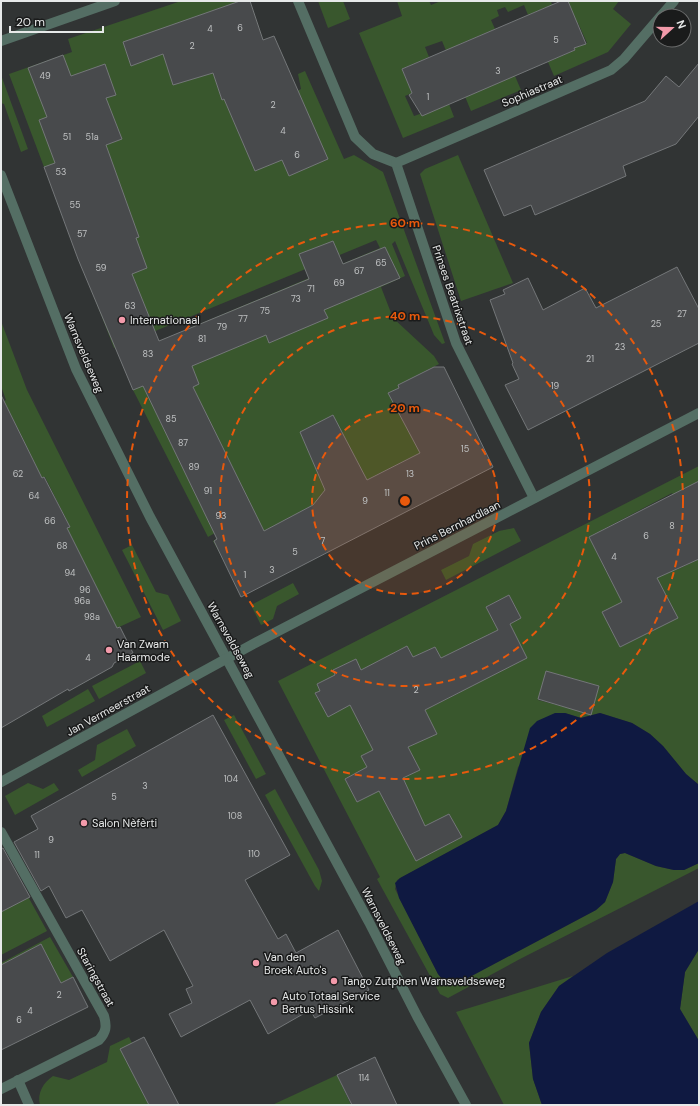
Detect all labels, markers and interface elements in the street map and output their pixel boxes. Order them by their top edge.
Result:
scale bar [10,8,103,34]
north arrow [652,8,692,48]
text: 20 m [16,14,45,30]
text: N [673,18,689,31]
house number: 6 [237,22,243,34]
house number: 4 [207,23,213,35]
house number: 5 [553,34,559,46]
house number: 2 [189,40,195,52]
house number: 3 [495,65,501,77]
house number: 49 [39,70,51,82]
street label: Sophiastraat [500,72,564,110]
house number: 1 [427,91,430,103]
house number: 2 [270,99,276,111]
house number: 4 [280,125,286,137]
house number: 51 [63,131,71,143]
house number: 51a [85,131,99,143]
house number: 6 [294,149,300,161]
house number: 53 [56,166,66,178]
house number: 55 [70,199,80,211]
text: 60 m [390,215,420,231]
house number: 57 [77,228,87,240]
street label: Prinses Beatrixstraat [429,243,477,347]
house number: 65 [376,257,386,269]
house number: 59 [96,262,107,274]
house number: 67 [354,265,364,277]
house number: 69 [333,277,345,289]
house number: 71 [307,283,315,295]
house number: 73 [291,293,301,305]
house number: 63 [125,300,135,312]
house number: 75 [260,305,270,317]
text: 40 m [390,308,420,324]
house number: 27 [677,308,687,320]
street label: Warnsveldseweg [61,311,107,395]
place label: Internationaal [130,313,200,327]
house number: 77 [238,313,248,325]
marker: Internationaal [117,315,127,325]
house number: 25 [651,318,661,330]
house number: 79 [217,321,227,333]
house number: 81 [198,333,206,345]
house number: 23 [615,341,625,353]
house number: 83 [143,348,153,360]
house number: 21 [586,353,594,365]
house number: 19 [551,380,560,392]
text: 20 m [390,400,420,416]
house number: 85 [166,413,176,425]
house number: 87 [178,437,188,449]
house number: 15 [461,443,469,455]
house number: 89 [189,461,200,473]
house number: 62 [13,468,23,480]
house number: 13 [406,468,414,480]
house number: 91 [204,485,212,497]
house number: 11 [384,487,390,499]
house number: 64 [28,490,40,502]
centre of rings [398,494,412,508]
house number: 9 [362,495,368,507]
street label: Prins Bernhardlaan [412,497,502,553]
house number: 93 [216,510,226,522]
house number: 66 [44,515,56,527]
house number: 8 [669,520,675,532]
house number: 6 [643,530,649,542]
house number: 7 [321,535,326,547]
house number: 68 [56,540,68,552]
house number: 5 [292,546,298,558]
house number: 4 [611,551,617,563]
house number: 3 [269,564,275,576]
house number: 94 [64,567,76,579]
house number: 1 [244,569,247,581]
house number: 96 [79,584,91,596]
house number: 96a [74,595,90,607]
street label: Warnsveldseweg [204,599,258,681]
house number: 98a [84,611,100,623]
place label: Van Zwam Haarmode [117,637,170,664]
marker: Van Zwam Haarmode [104,645,114,655]
house number: 4 [85,652,91,664]
street label: Jan Vermeerstraat [64,681,152,739]
house number: 2 [413,684,419,696]
house number: 104 [224,773,239,785]
house number: 3 [142,780,148,792]
house number: 5 [111,791,117,803]
house number: 108 [228,810,242,822]
place label: Salon Nèfèrti [92,816,157,830]
marker: Salon Nèfèrti [79,818,89,828]
house number: 9 [48,834,54,846]
house number: 110 [248,848,260,860]
house number: 11 [34,849,40,861]
street label: Warnsveldseweg [358,885,410,967]
street label: Staringstraat [74,945,118,1009]
place label: Van den Broek Auto's [264,950,327,977]
marker: Van den Broek Auto's [251,958,261,968]
place label: Tango Zutphen Warnsveldseweg [342,974,505,988]
marker: Tango Zutphen Warnsveldseweg [329,976,339,986]
house number: 2 [56,989,62,1001]
place label: Auto Totaal Service Bertus Hissink [282,989,380,1016]
marker: Auto Totaal Service Bertus Hissink [269,997,279,1007]
house number: 4 [27,1005,33,1017]
house number: 6 [16,1014,22,1026]
house number: 114 [358,1072,370,1084]

